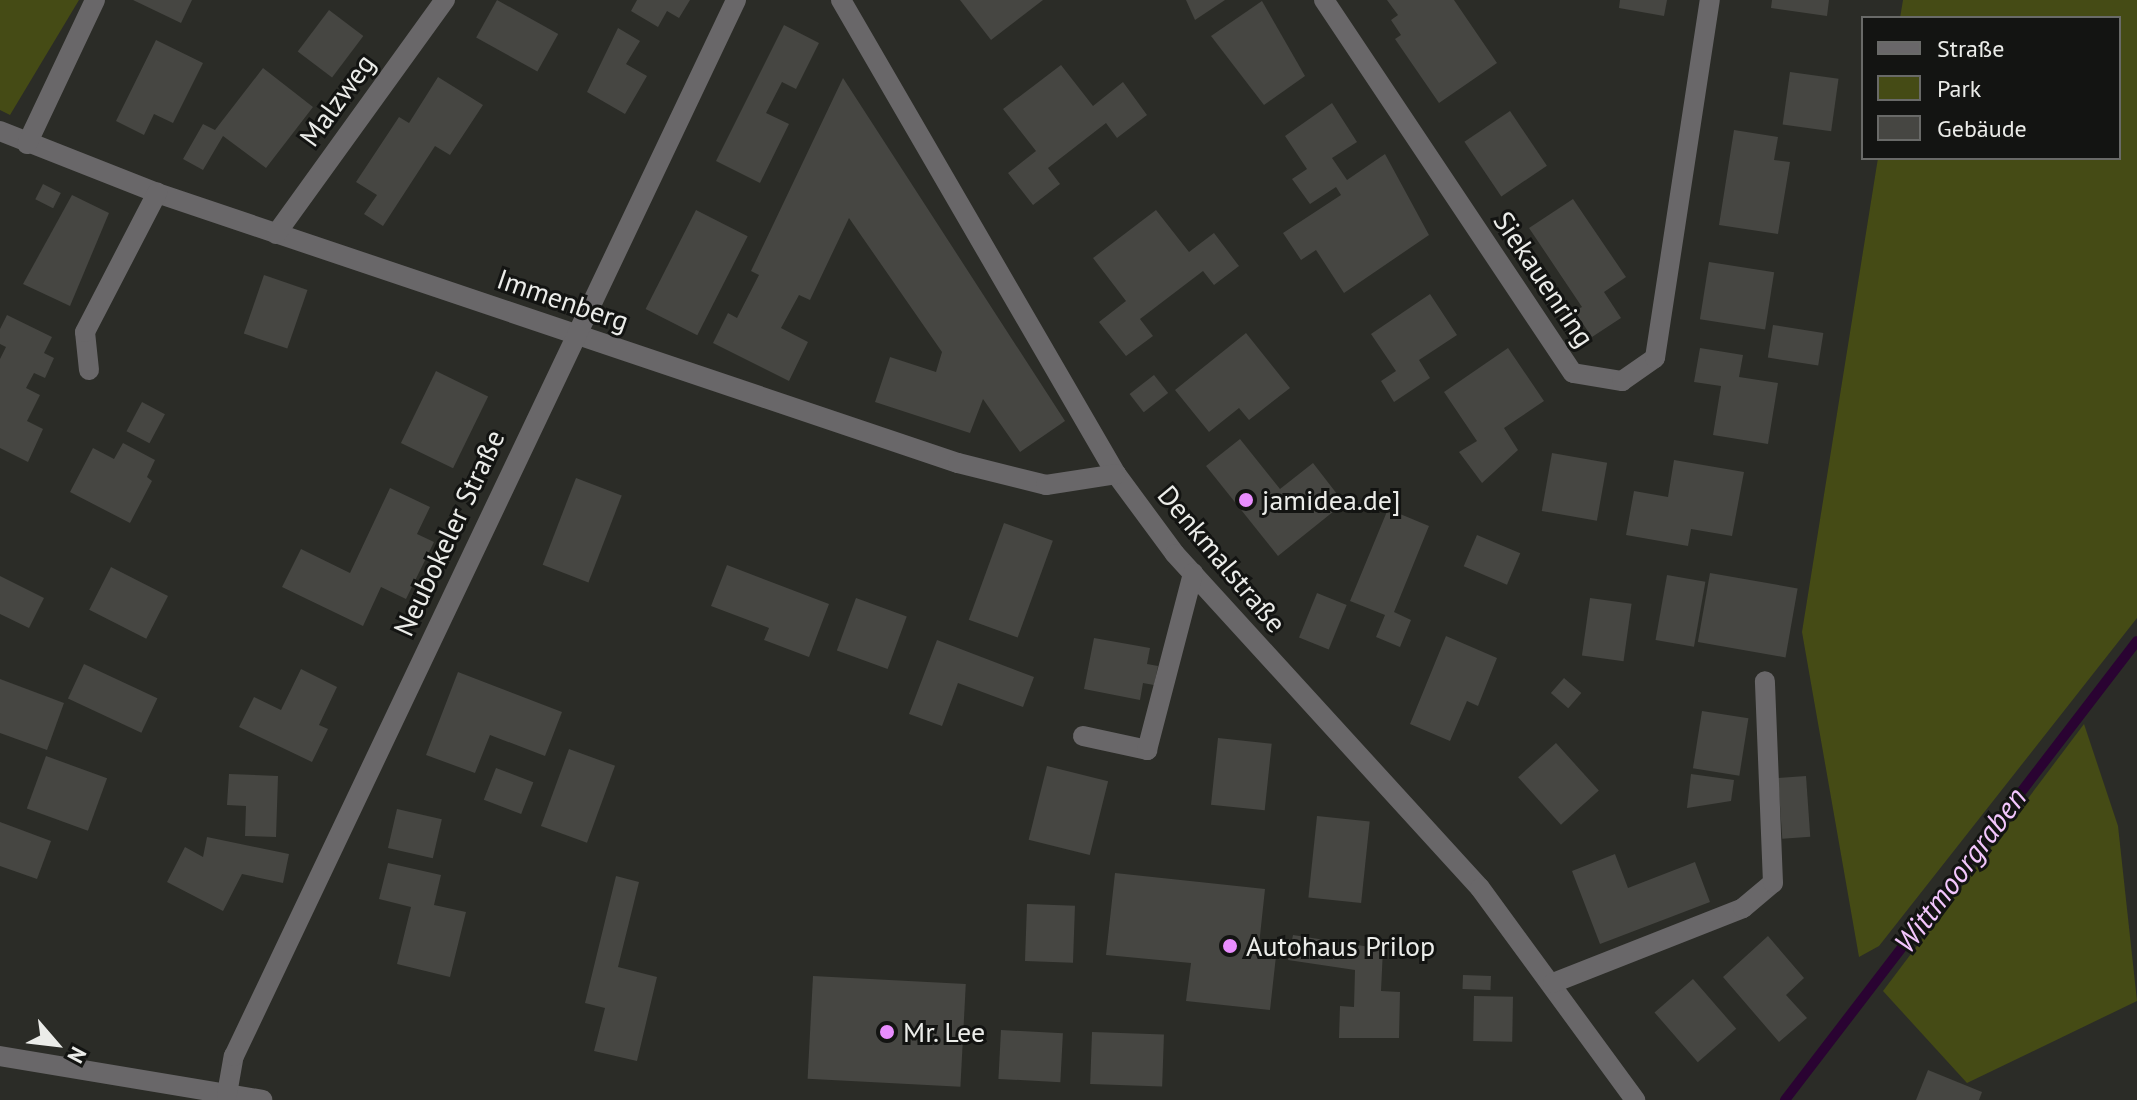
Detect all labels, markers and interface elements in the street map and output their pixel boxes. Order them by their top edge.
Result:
legend [1861,16,2121,160]
text: Straße [1937,33,2004,64]
street label: Malzweg [292,47,382,153]
text: Park [1937,73,1981,104]
text: Gebäude [1937,113,2027,144]
street label: Siekauenring [1486,205,1602,353]
street label: Immenberg [493,262,633,338]
street label: Neubokeler Straße [387,425,511,641]
street label: Denkmalstraße [1151,479,1293,639]
place label: jamidea.de] [1262,483,1401,517]
marker: jamidea.de] [1237,491,1255,509]
water label: Wittmoorgraben [1886,780,2034,960]
place label: Autohaus Prilop [1246,929,1435,963]
marker: Autohaus Prilop [1221,937,1239,955]
north arrow [16,1004,96,1084]
place label: Mr. Lee [903,1015,987,1049]
marker: Mr. Lee [878,1023,896,1041]
text: N [61,1042,93,1068]

